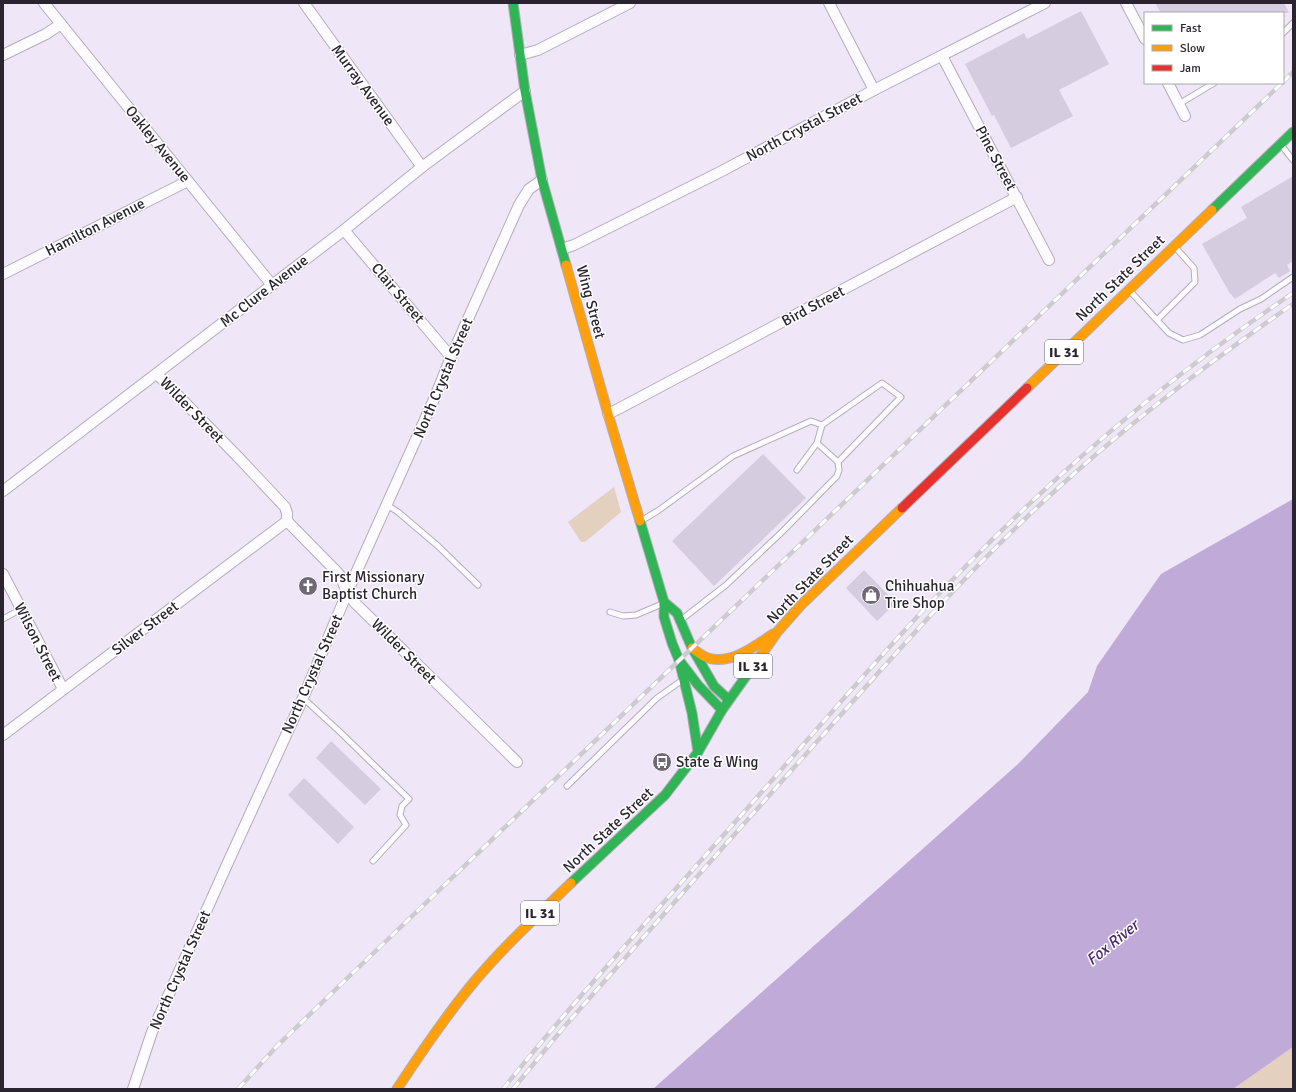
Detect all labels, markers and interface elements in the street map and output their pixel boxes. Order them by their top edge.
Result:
legend [1144,12,1284,84]
text: Fast [1180,21,1201,36]
street label: Murray Avenue [328,41,398,129]
text: Slow [1180,41,1205,56]
text: Jam [1180,61,1201,76]
street label: North Crystal Street [743,89,865,165]
street label: Oakley Avenue [122,102,194,186]
street label: Pine Street [971,123,1021,193]
street label: Hamilton Avenue [42,194,148,260]
street label: North State Street [1072,231,1168,325]
street label: Mc Clure Avenue [216,251,312,331]
street label: Clair Street [368,259,428,327]
street label: Wing Street [573,263,609,341]
street label: Bird Street [778,282,848,330]
street label: North Crystal Street [410,315,476,441]
road number: IL 31 [1045,340,1083,364]
street label: Wilder Street [156,373,228,447]
street label: North State Street [763,531,857,627]
place label: First Missionary Baptist Church [322,568,424,603]
church icon: First Missionary Baptist Church [297,575,319,597]
place label: Chihuahua Tire Shop [885,577,954,612]
shop icon: Chihuahua Tire Shop [860,584,882,606]
street label: Silver Street [108,597,182,659]
street label: Wilson Street [10,600,66,684]
street label: North Crystal Street [278,612,346,736]
street label: Wilder Street [368,615,440,687]
road number: IL 31 [734,654,772,678]
bus stop icon: State & Wing [651,751,673,773]
place label: State & Wing [676,753,759,771]
street label: North State Street [559,784,657,876]
road number: IL 31 [521,901,559,925]
street label: North Crystal Street [146,908,214,1032]
water label: Fox River [1082,914,1144,970]

